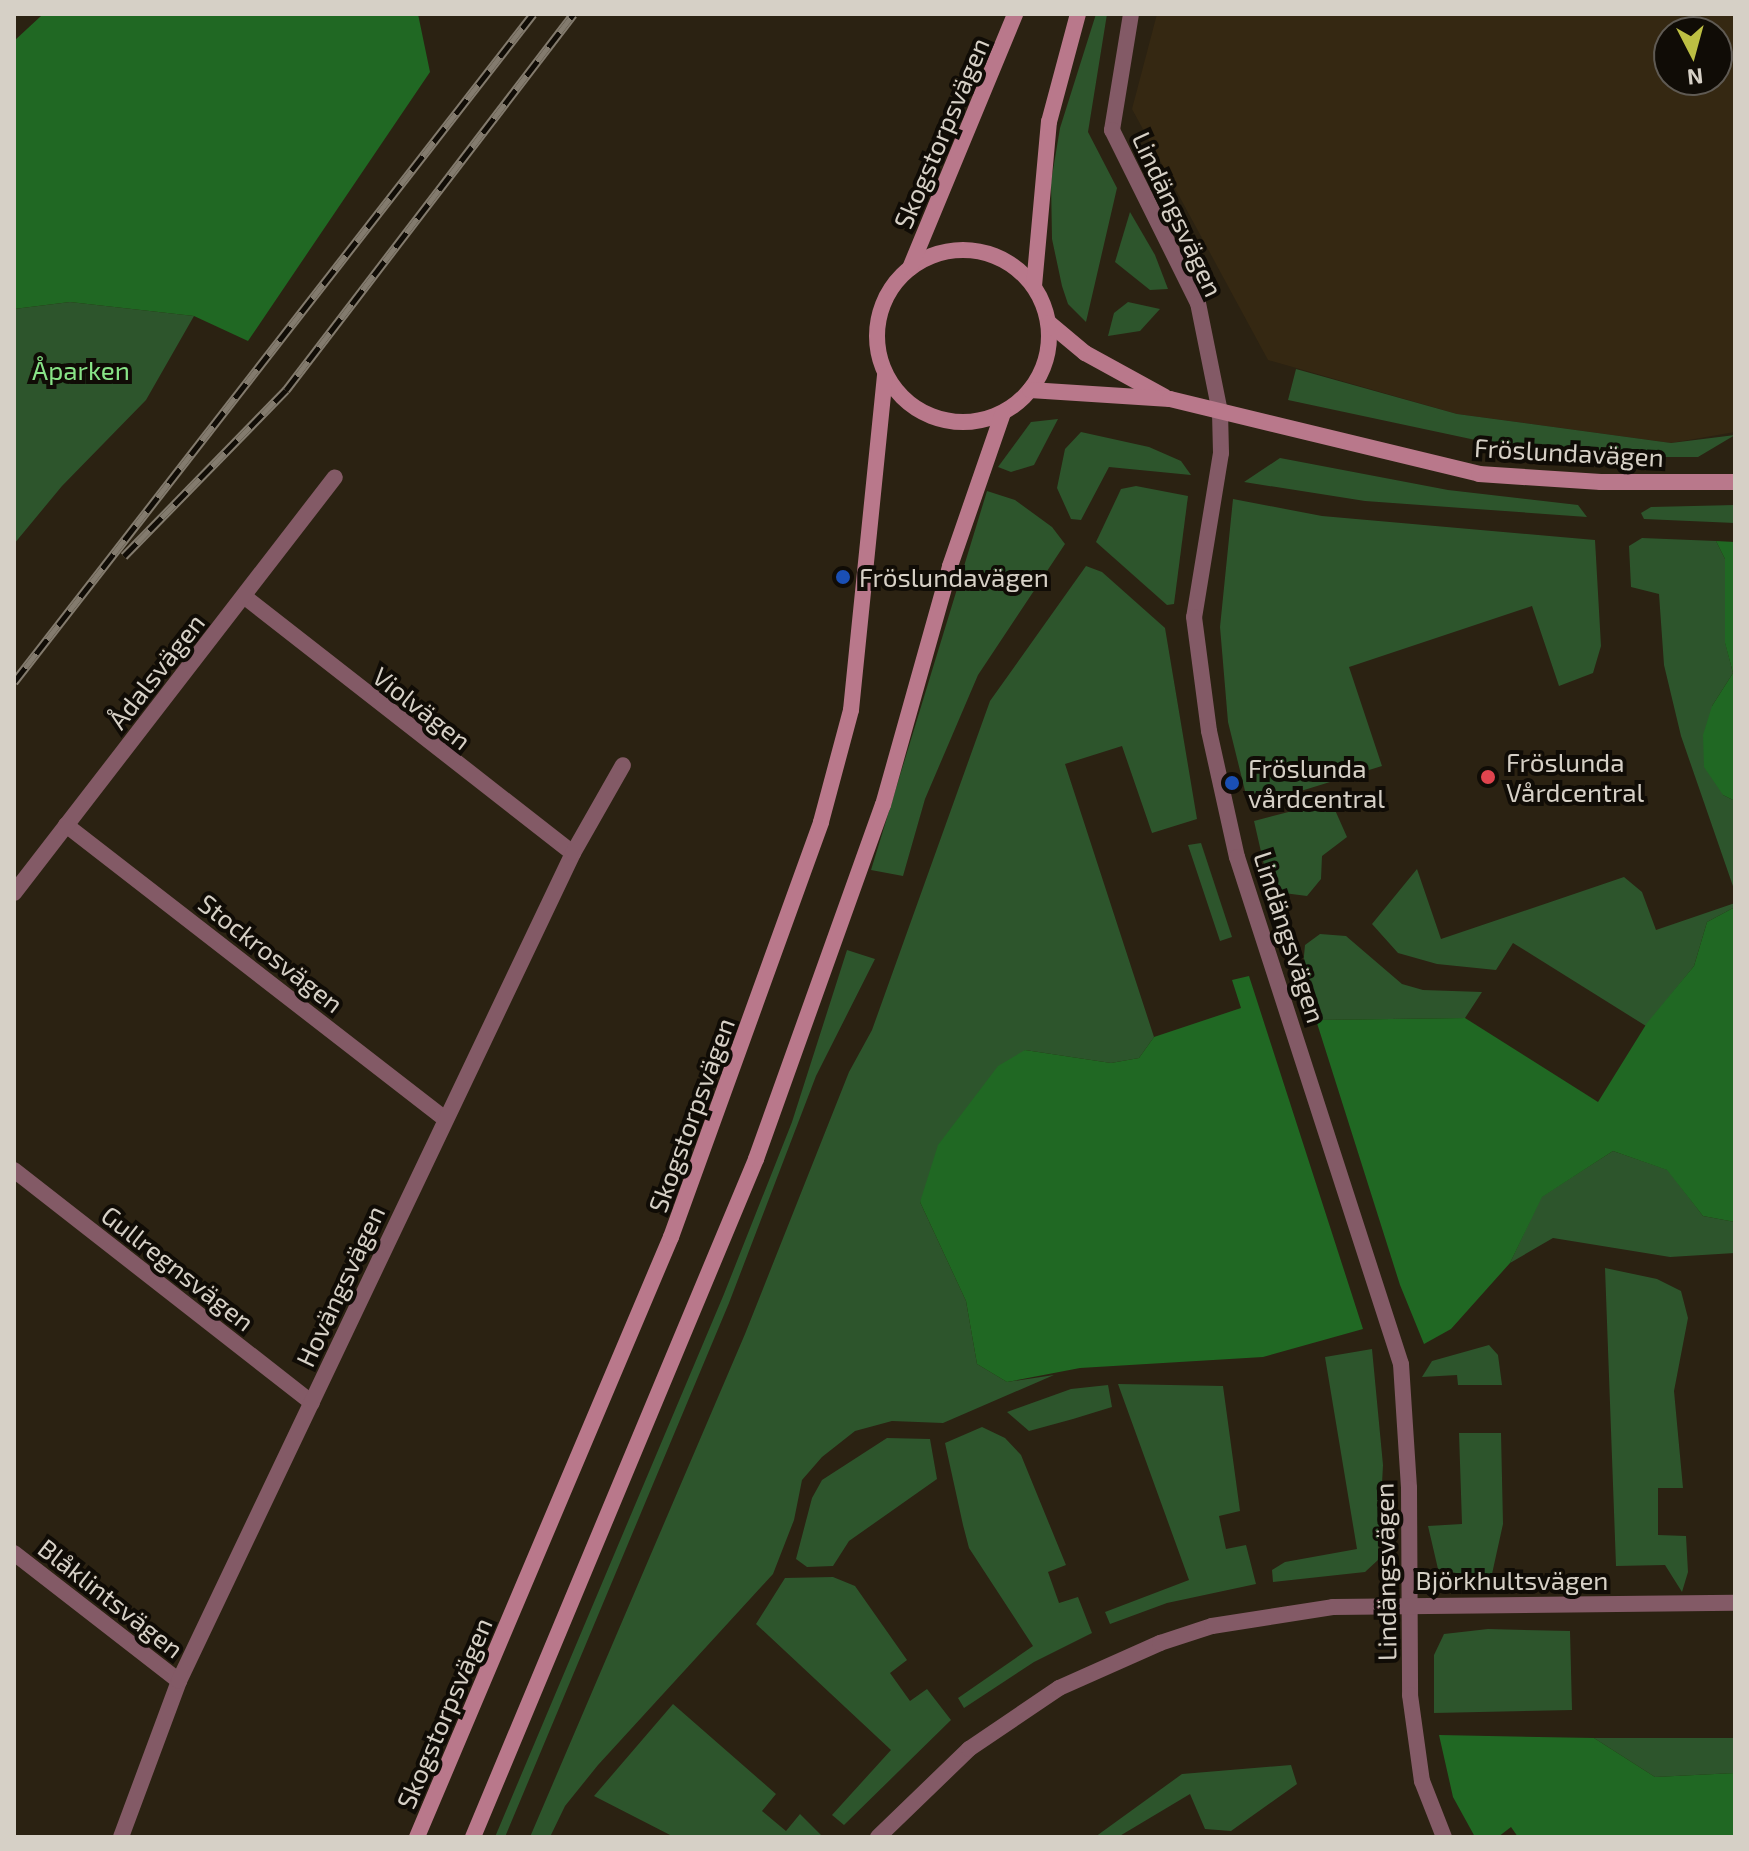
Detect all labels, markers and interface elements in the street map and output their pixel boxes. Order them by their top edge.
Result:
north arrow [1653,16,1733,96]
street label: Skogstorpsvägen [887,33,995,233]
text: N [1686,64,1705,92]
street label: Lindängsvägen [1126,127,1230,301]
park label: Åparken [32,354,130,386]
street label: Fröslundavägen [1473,431,1665,473]
place label: Fröslundavägen [859,561,1049,593]
marker: Fröslundavägen [834,568,852,586]
street label: Ådalsvägen [101,607,211,735]
street label: Violvägen [367,660,477,756]
place label: Fröslunda Vårdcentral [1506,746,1644,808]
place label: Fröslunda vårdcentral [1248,752,1385,814]
marker: Fröslunda Vårdcentral [1477,766,1499,788]
marker: Fröslunda vårdcentral [1223,774,1241,792]
street label: Lindängsvägen [1248,847,1332,1027]
street label: Stockrosvägen [193,887,349,1019]
street label: Skogstorpsvägen [641,1014,741,1216]
street label: Gullregnsvägen [96,1199,260,1337]
street label: Hovängsvägen [289,1201,391,1371]
street label: Lindängsvägen [1368,1483,1402,1661]
street label: Blåklintsvägen [32,1532,190,1664]
street label: Björkhultsvägen [1416,1564,1608,1596]
street label: Skogstorpsvägen [390,1613,498,1813]

